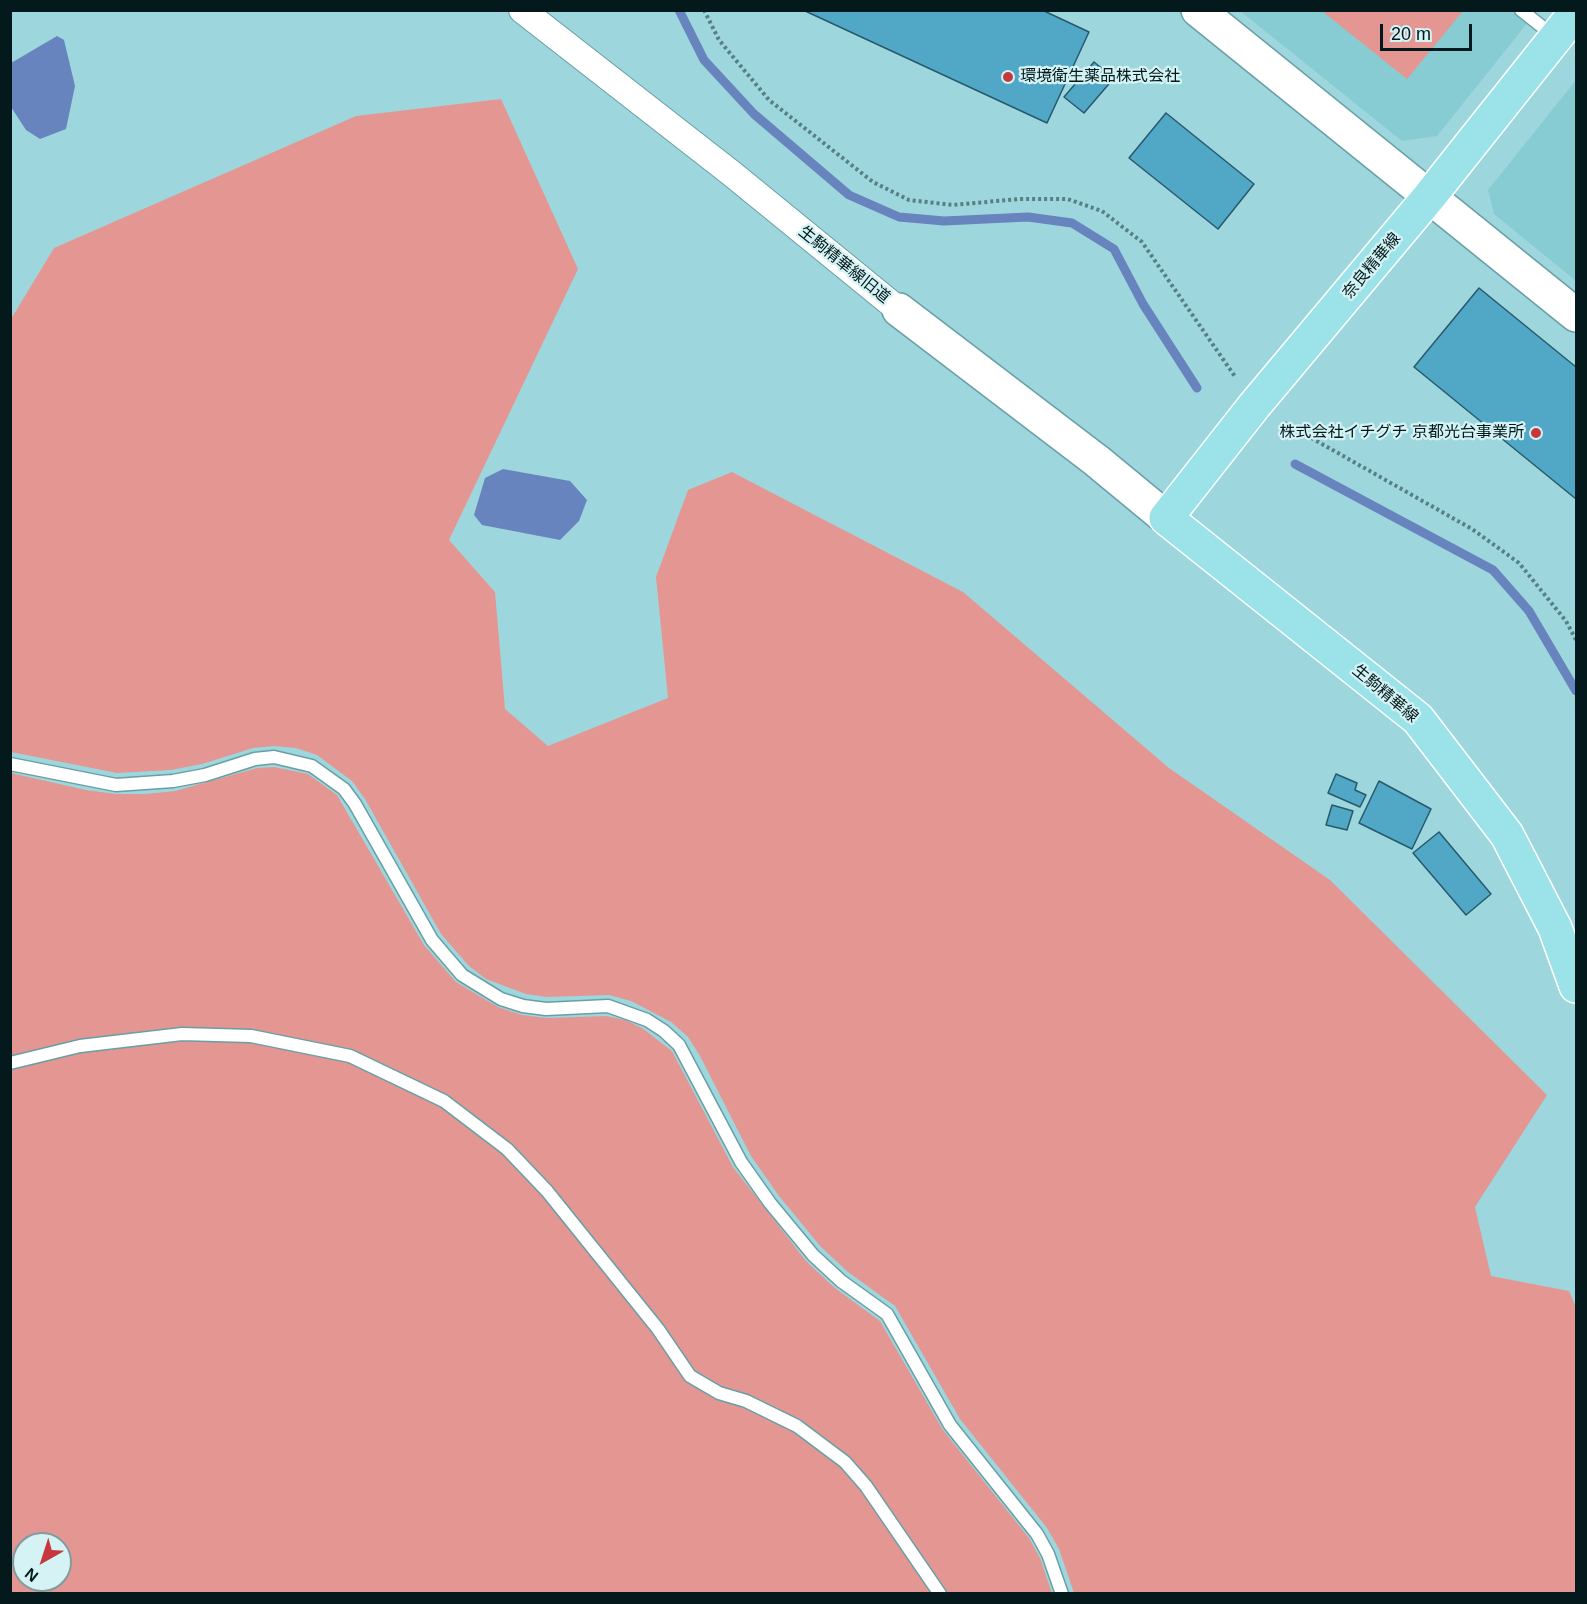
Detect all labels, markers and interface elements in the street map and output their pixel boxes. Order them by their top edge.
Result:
scale bar [1383,12,1474,50]
text: 20 m [1391,24,1431,44]
place label: 環境衛生薬品株式会社 [1020,67,1180,87]
marker: 環境衛生薬品株式会社 [1001,70,1015,84]
street label: 生駒精華線旧道 [794,222,894,308]
street label: 奈良精華線 [1339,229,1405,303]
place label: 株式会社イチグチ 京都光台事業所 [1280,423,1524,443]
marker: 株式会社イチグチ 京都光台事業所 [1529,426,1543,440]
street label: 生駒精華線 [1348,661,1422,727]
north arrow [12,1532,72,1592]
text: N [22,1565,41,1585]

